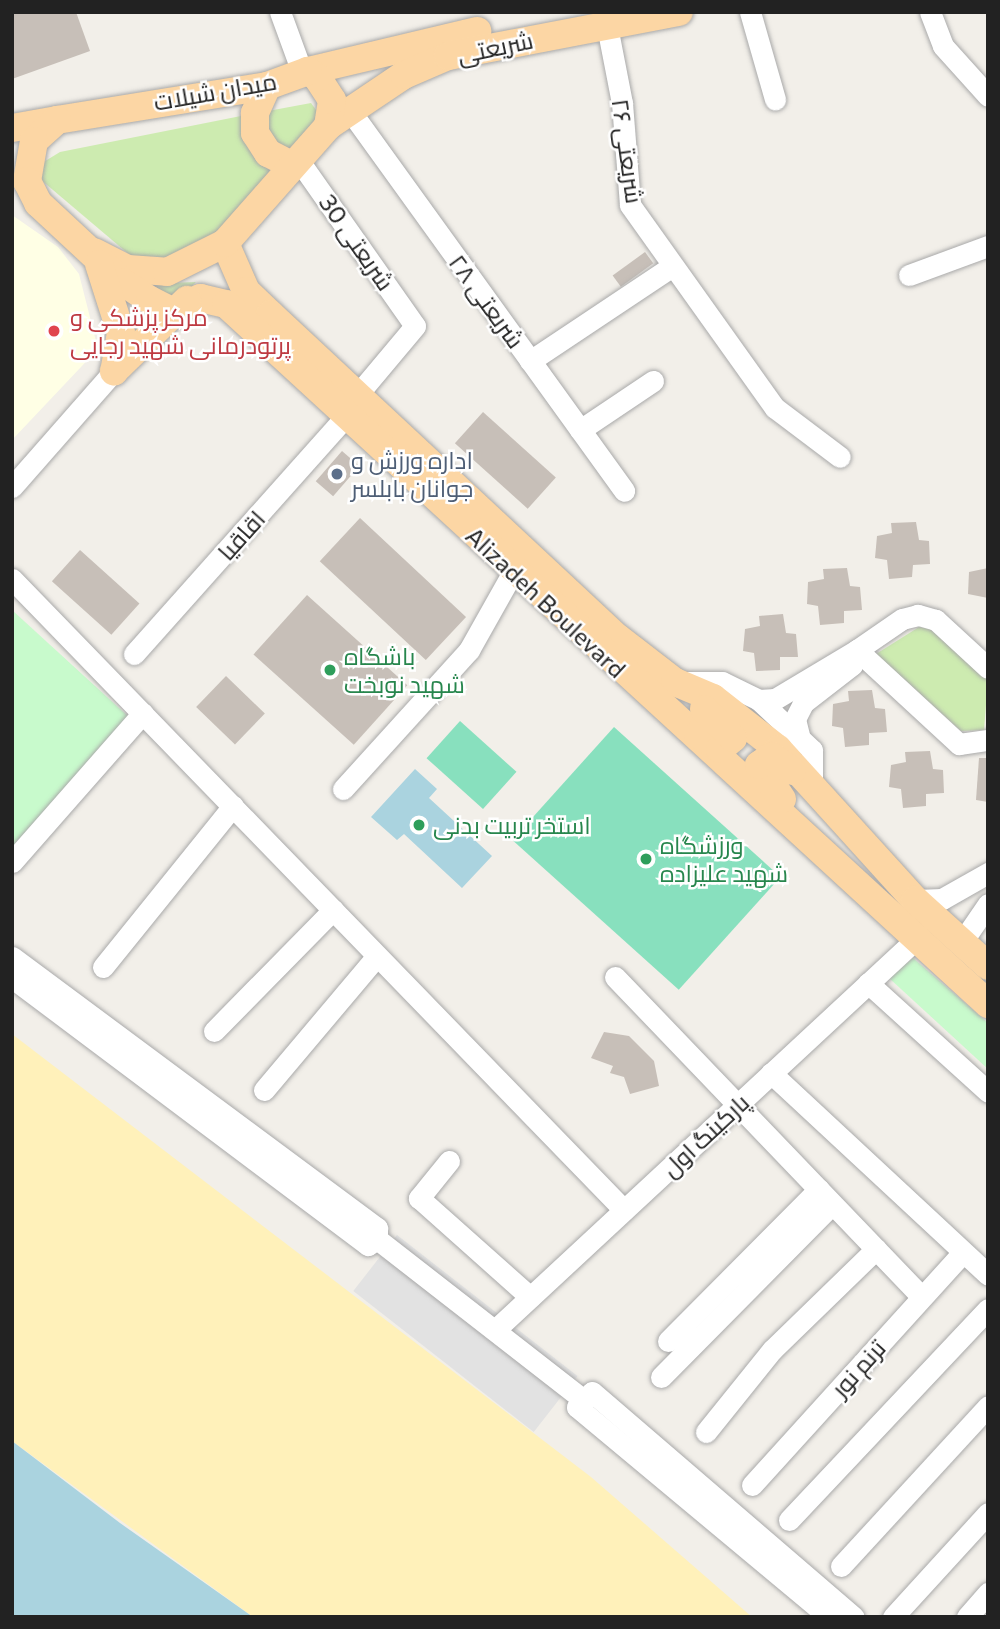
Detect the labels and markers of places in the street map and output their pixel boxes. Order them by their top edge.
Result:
place label: مرکز پزشکی و پرتودرمانی شهید رجایی [70,303,291,359]
marker: مرکز پزشکی و پرتودرمانی شهید رجایی [44,321,64,341]
place label: اداره ورزش و جوانان بابلسر [351,446,473,502]
marker: اداره ورزش و جوانان بابلسر [329,466,345,482]
place label: باشگاه شهید نوبخت [344,642,465,698]
marker: باشگاه شهید نوبخت [322,662,338,678]
place label: استخر تربیت بدنی [433,811,591,839]
marker: استخر تربیت بدنی [411,817,427,833]
place label: ورزشگاه شهید علیزاده [660,831,788,887]
marker: ورزشگاه شهید علیزاده [638,851,654,867]

